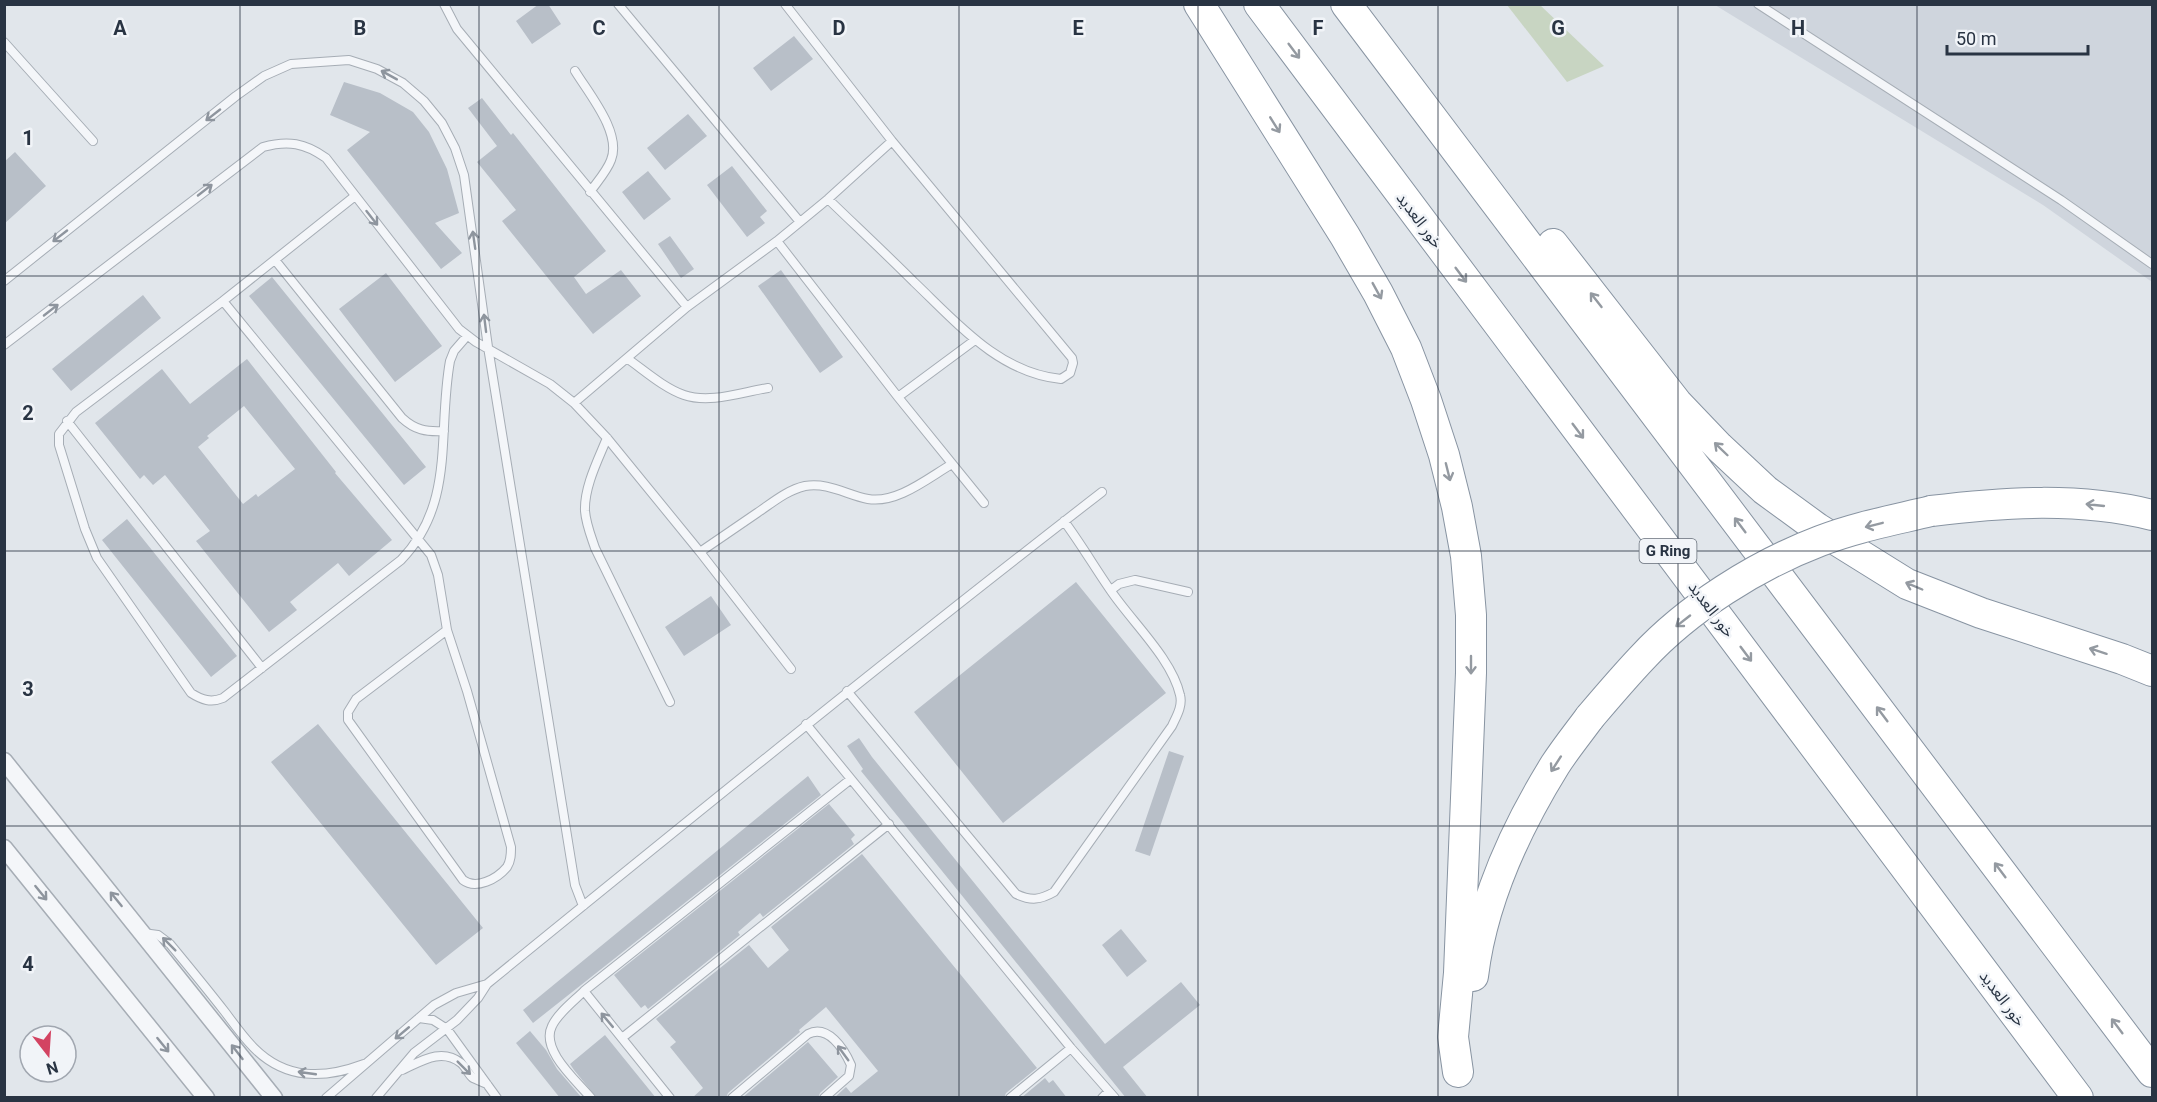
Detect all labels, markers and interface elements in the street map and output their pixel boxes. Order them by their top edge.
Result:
text: A [113,16,127,40]
text: B [354,16,366,40]
text: C [592,16,606,40]
text: D [833,16,846,40]
text: E [1072,16,1084,40]
text: F [1313,16,1324,40]
text: G [1551,16,1565,40]
text: H [1791,16,1805,40]
scale bar [1947,18,2088,56]
text: 50 m [1956,28,1996,49]
one-way arrow [1288,43,1300,59]
one-way arrow [381,69,398,81]
one-way arrow [205,108,221,121]
one-way arrow [1270,116,1282,133]
text: 1 [22,126,34,150]
one-way arrow [197,184,213,197]
street label: خور العديد [1392,189,1447,252]
one-way arrow [366,210,379,226]
one-way arrow [52,230,68,243]
one-way arrow [468,231,479,251]
one-way arrow [1455,266,1468,282]
one-way arrow [1372,282,1383,300]
one-way arrow [1590,292,1603,308]
one-way arrow [42,303,58,316]
one-way arrow [479,313,490,333]
text: 2 [22,401,34,425]
one-way arrow [1572,422,1585,438]
one-way arrow [1714,442,1729,457]
one-way arrow [1443,462,1455,481]
one-way arrow [2085,499,2105,510]
one-way arrow [1733,518,1746,534]
one-way arrow [1865,519,1884,531]
road number: G Ring [1640,539,1696,563]
street label: خور العديد [1684,578,1739,641]
one-way arrow [1905,580,1923,591]
one-way arrow [1675,614,1691,627]
one-way arrow [2089,644,2108,655]
one-way arrow [1739,645,1752,661]
one-way arrow [1465,655,1477,675]
text: 3 [22,677,34,701]
one-way arrow [1876,707,1889,723]
one-way arrow [1550,755,1562,772]
one-way arrow [1993,862,2006,878]
one-way arrow [35,885,48,901]
one-way arrow [109,891,122,907]
one-way arrow [162,937,177,951]
text: 4 [22,952,34,976]
street label: خور العديد [1975,967,2030,1030]
one-way arrow [600,1012,613,1028]
one-way arrow [2111,1018,2124,1034]
north arrow [18,1024,78,1084]
one-way arrow [394,1026,410,1039]
one-way arrow [157,1037,170,1053]
one-way arrow [231,1044,244,1060]
one-way arrow [837,1046,849,1062]
text: N [44,1057,60,1079]
one-way arrow [456,1060,471,1075]
one-way arrow [298,1067,318,1078]

